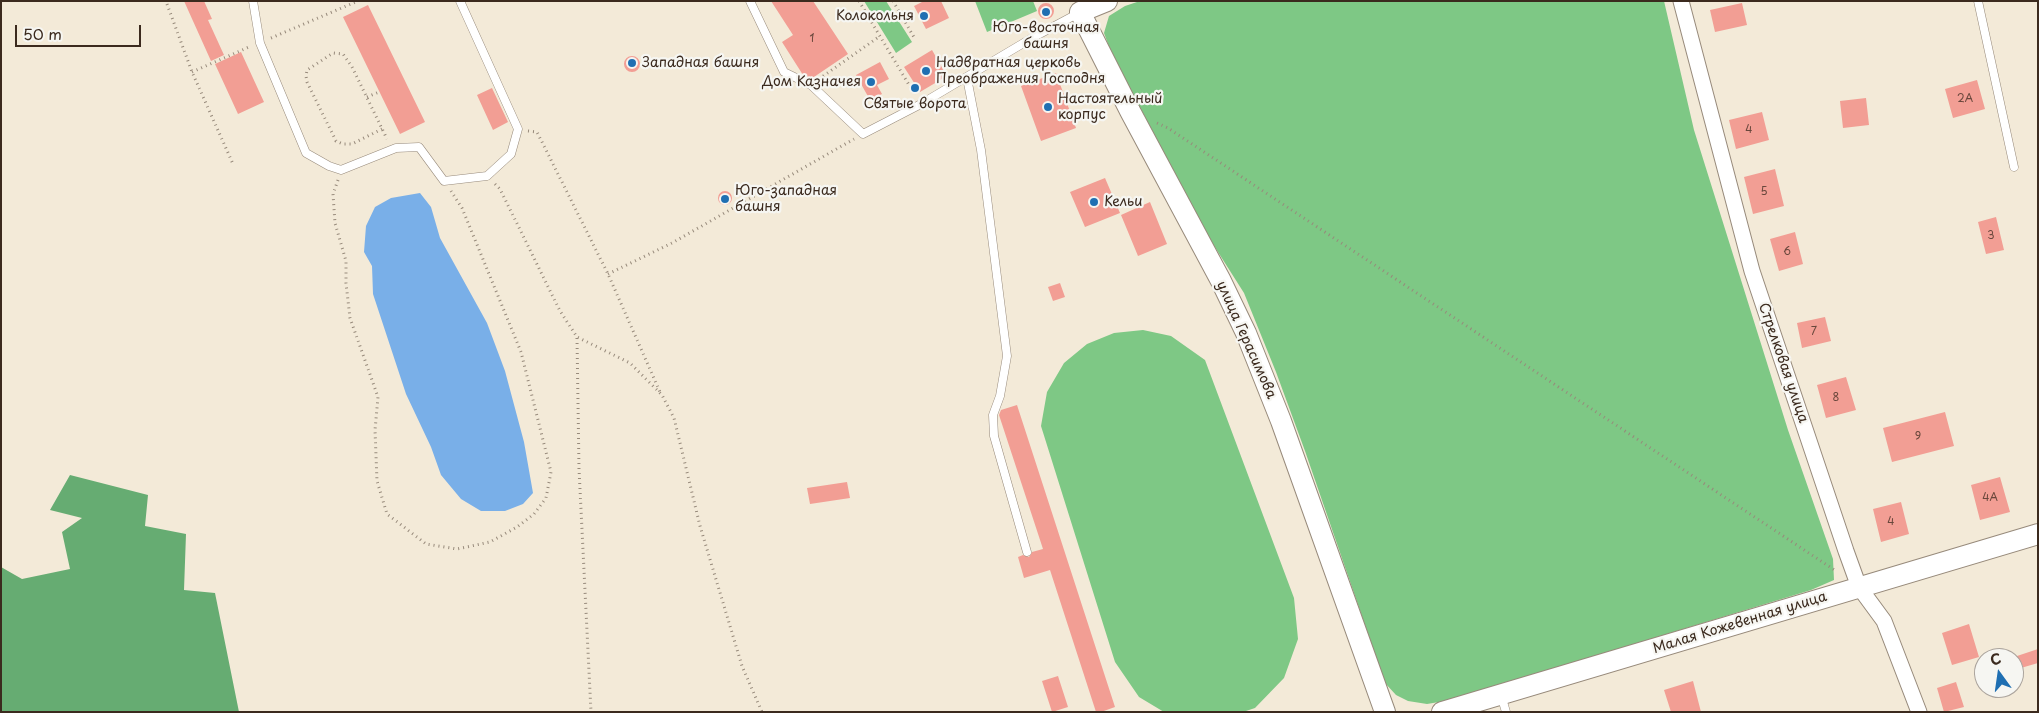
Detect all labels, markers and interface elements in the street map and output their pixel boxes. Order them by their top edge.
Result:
marker: Юго-восточная башня [1040,6,1052,18]
place label: Колокольня [836,8,914,24]
marker: Колокольня [918,10,930,22]
scale bar [18,15,144,47]
place label: Юго-восточная башня [992,20,1100,52]
text: 50 m [23,22,62,45]
house number: 1 [810,32,814,46]
place label: Западная башня [642,55,759,71]
place label: Надвратная церковь Преображения Господня [936,55,1105,88]
marker: Западная башня [626,57,638,69]
marker: Надвратная церковь Преображения Господня [920,65,932,77]
place label: Дом Казначея [762,74,861,90]
marker: Дом Казначея [865,76,877,88]
marker: Святые ворота [909,82,921,94]
place label: Настоятельный корпус [1058,91,1162,124]
house number: 2А [1957,92,1973,106]
place label: Святые ворота [864,96,966,112]
marker: Настоятельный корпус [1042,101,1054,113]
house number: 4 [1745,123,1753,137]
place label: Юго-западная башня [735,183,837,216]
house number: 5 [1760,185,1768,199]
marker: Юго-западная башня [719,193,731,205]
place label: Кельи [1104,194,1142,210]
marker: Кельи [1088,196,1100,208]
house number: 3 [1987,229,1995,243]
house number: 6 [1783,245,1791,259]
street label: улица Герасимова [1212,278,1280,402]
street label: Стрелковая улица [1755,301,1811,425]
house number: 7 [1811,325,1817,339]
house number: 8 [1833,391,1839,405]
house number: 9 [1915,430,1921,444]
house number: 4А [1982,491,1998,505]
house number: 4 [1887,515,1895,529]
street label: Малая Кожевенная улица [1651,589,1829,657]
text: С [1988,647,2003,670]
north arrow [1974,648,2024,698]

